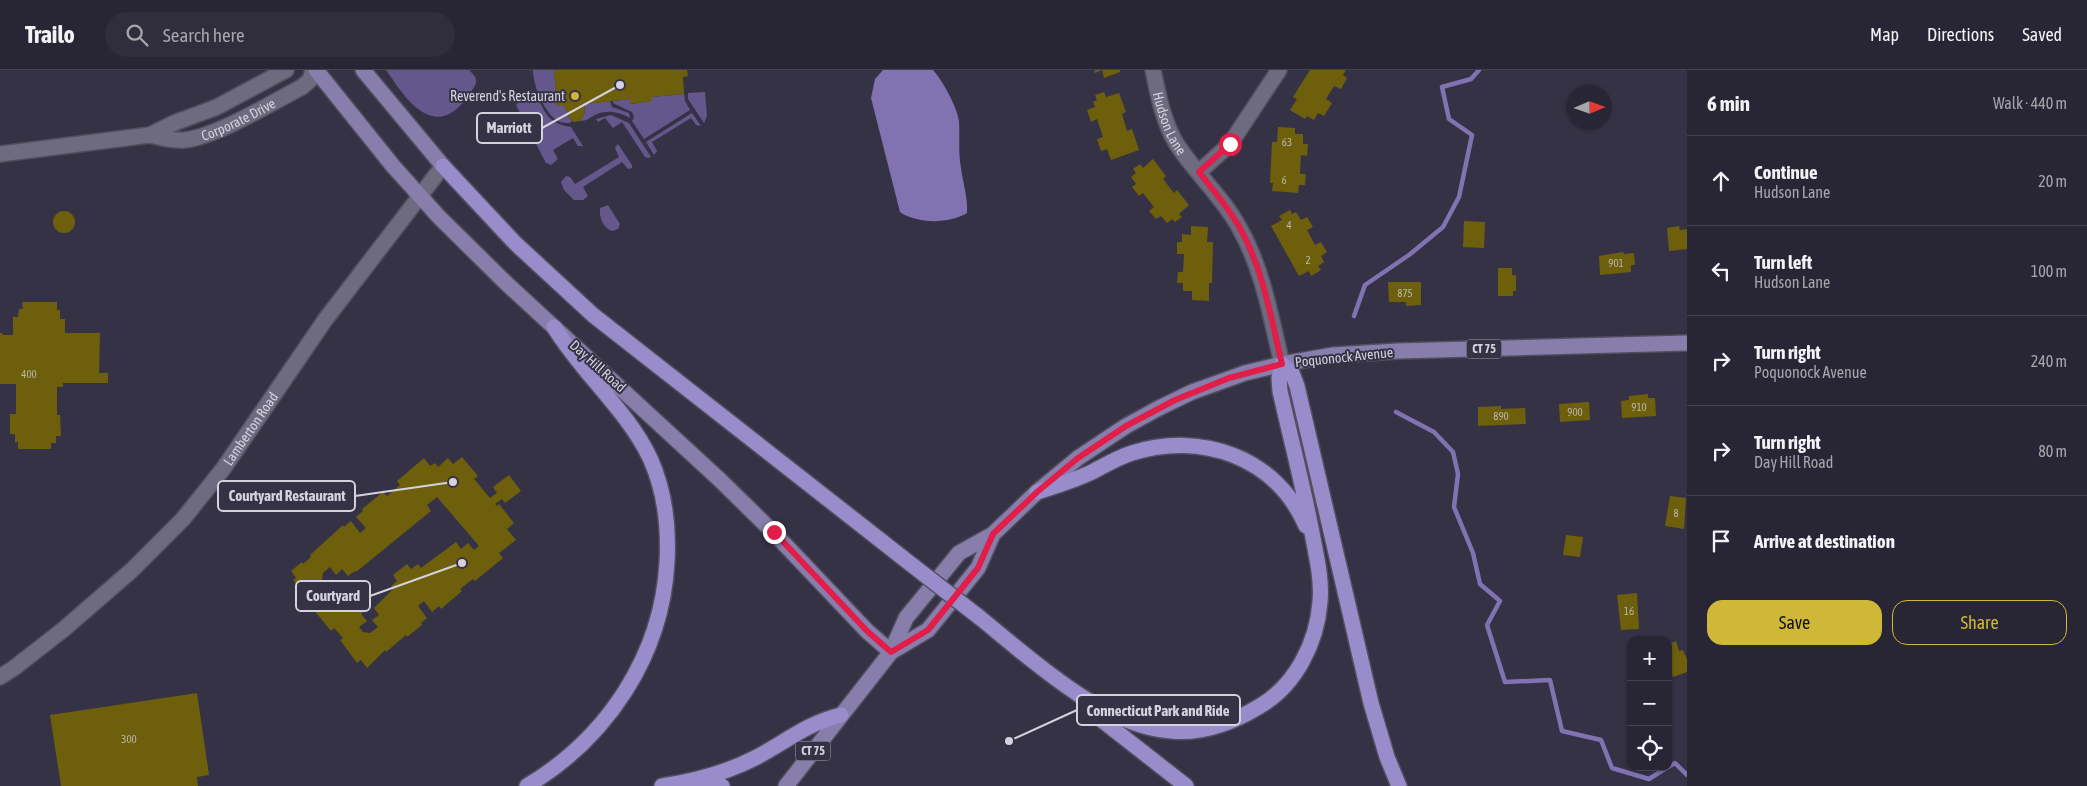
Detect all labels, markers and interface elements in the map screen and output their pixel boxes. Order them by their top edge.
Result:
search box [105,12,455,57]
text: Trailo [25,21,75,48]
icon: search [123,21,151,49]
text: Search here [163,24,245,46]
text: Map [1870,24,1899,45]
text: Directions [1927,24,1994,45]
text: Saved [2022,24,2062,45]
north arrow [1567,85,1612,130]
place label: Reverend's Restaurant [450,88,565,104]
marker: Reverend's Restaurant [569,90,581,102]
street label: Hudson Lane [1150,90,1190,158]
text: 6 min [1707,91,1750,115]
text: Walk · 440 m [1993,94,2067,112]
street label: Corporate Drive [199,95,278,144]
callout: Marriott [477,113,542,143]
text: Marriott [486,119,532,136]
route start [1219,133,1242,156]
house number: 63 [1282,136,1292,148]
text: Continue [1754,161,1818,183]
icon: ahead [1707,167,1735,195]
text: 20 m [2038,172,2067,190]
house number: 6 [1281,174,1287,186]
text: Hudson Lane [1754,183,1830,201]
house number: 4 [1286,219,1292,231]
text: Turn left [1754,251,1812,273]
house number: 2 [1305,254,1311,266]
house number: 901 [1608,257,1624,269]
icon: left [1707,257,1735,285]
text: 100 m [2031,262,2067,280]
text: Hudson Lane [1754,273,1830,291]
house number: 875 [1397,287,1413,299]
street label: Day Hill Road [567,337,629,395]
road number: CT 75 [1466,340,1502,358]
text: Turn right [1754,341,1821,363]
street label: Poquonock Avenue [1294,344,1394,370]
icon: right [1707,347,1735,375]
text: 240 m [2031,352,2067,370]
text: Poquonock Avenue [1754,363,1867,381]
house number: 400 [21,368,37,380]
street label: Lamberton Road [220,389,281,468]
house number: 910 [1631,401,1647,413]
house number: 900 [1567,406,1583,418]
house number: 890 [1493,410,1509,422]
text: Turn right [1754,431,1821,453]
icon: right [1707,437,1735,465]
text: 80 m [2038,442,2067,460]
text: Day Hill Road [1754,453,1833,471]
callout: Courtyard Restaurant [218,481,355,511]
text: Courtyard Restaurant [228,487,346,504]
house number: 8 [1673,507,1679,519]
route end [763,521,786,544]
icon: arrive [1707,527,1735,555]
text: Arrive at destination [1754,530,1895,552]
callout: Courtyard [296,581,370,611]
text: Courtyard [306,587,360,604]
button: Save [1707,600,1882,645]
button: Share [1892,600,2067,645]
house number: 16 [1624,605,1634,617]
map controls [1627,636,1672,771]
button: + [1627,636,1672,681]
button: − [1627,681,1672,726]
callout: Connecticut Park and Ride [1077,695,1240,725]
text: Connecticut Park and Ride [1087,702,1230,719]
button: locate [1627,726,1672,771]
house number: 300 [121,733,137,745]
road number: CT 75 [796,741,830,760]

